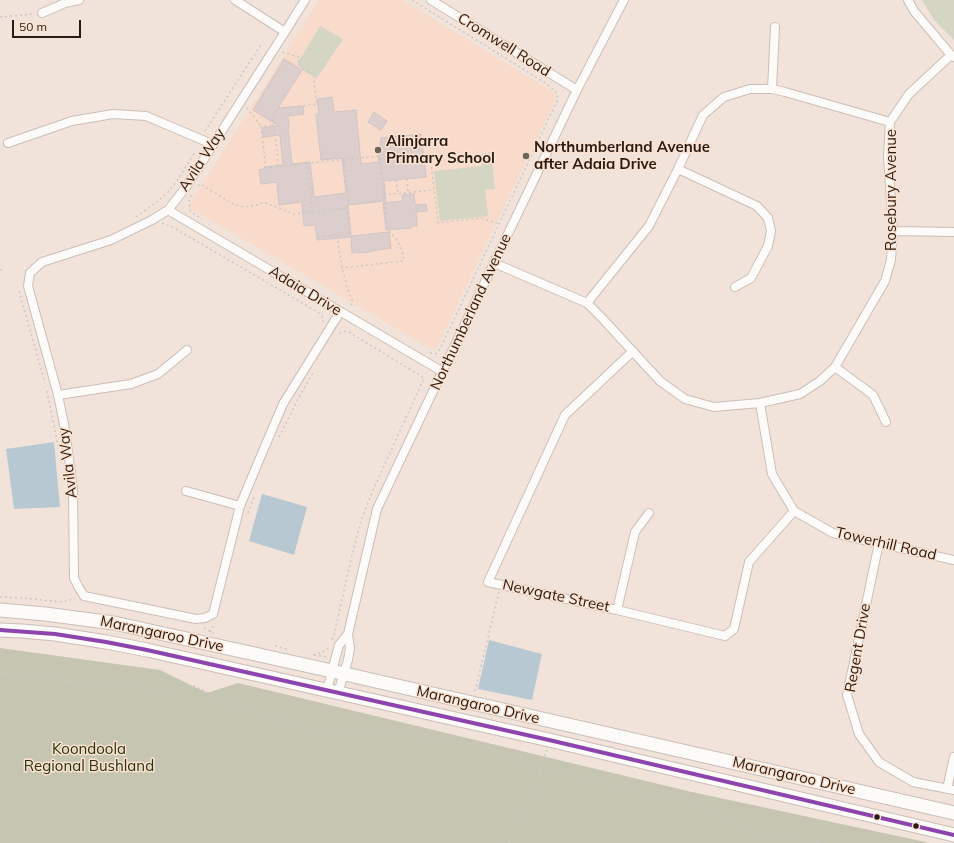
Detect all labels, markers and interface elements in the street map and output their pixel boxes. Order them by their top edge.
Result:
street label: Cromwell Road [454,9,554,81]
scale bar [14,12,83,38]
text: 50 m [19,19,47,34]
street label: Avila Way [175,125,229,195]
street label: Rosebury Avenue [882,129,900,251]
place label: Alinjarra Primary School [386,132,495,167]
place label: Northumberland Avenue after Adaia Drive [534,138,710,173]
marker: Alinjarra Primary School [373,145,383,155]
marker: Northumberland Avenue after Adaia Drive [521,151,531,161]
street label: Northumberland Avenue [427,231,515,393]
street label: Adaia Drive [265,262,345,320]
street label: Avila Way [55,426,81,500]
street label: Towerhill Road [834,524,938,564]
street label: Newgate Street [501,576,611,616]
street label: Regent Drive [841,602,875,694]
street label: Marangaroo Drive [99,612,225,656]
street label: Marangaroo Drive [415,682,541,728]
park label: Koondoola Regional Bushland [24,740,154,775]
street label: Marangaroo Drive [731,753,857,799]
unlabelled marker [872,812,882,822]
unlabelled marker [911,821,921,831]

